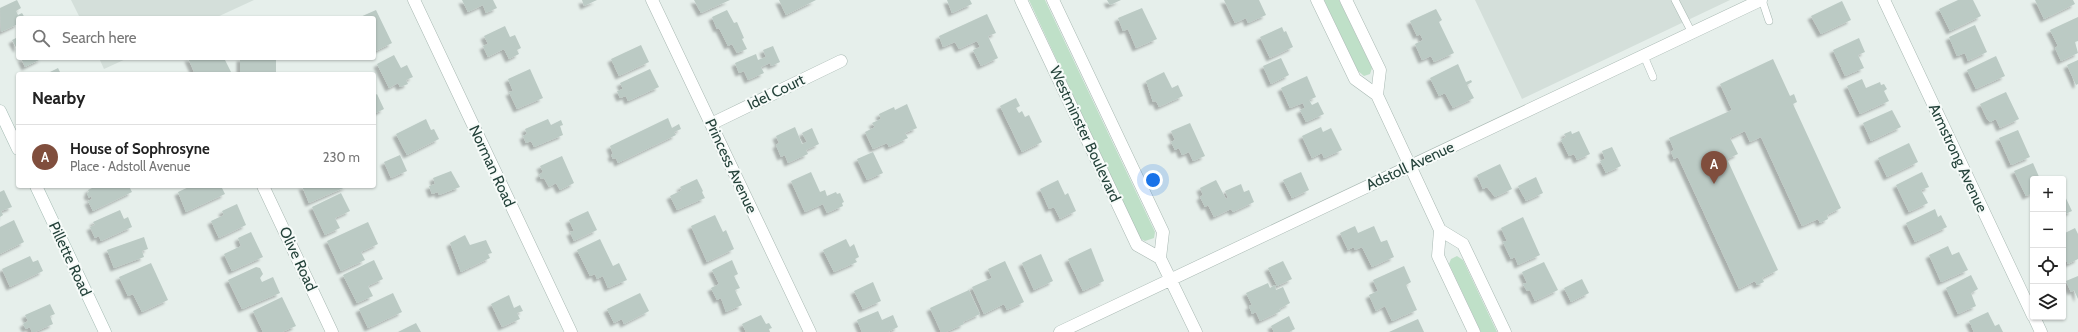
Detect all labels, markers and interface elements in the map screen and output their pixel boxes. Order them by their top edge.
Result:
search box [16,16,376,60]
icon: search [30,27,52,49]
text: Search here [62,29,137,47]
street label: Westminster Boulevard [1046,63,1124,205]
street label: Idel Court [744,70,808,114]
text: Nearby [32,88,85,108]
street label: Armstrong Avenue [1925,101,1991,216]
street label: Princess Avenue [701,116,761,217]
street label: Norman Road [465,122,519,210]
street label: Adstoll Avenue [1363,138,1457,194]
text: House of Sophrosyne [70,140,210,158]
text: A [41,149,49,165]
text: 230 m [323,149,360,165]
pin: A [1701,151,1727,184]
text: Place · Adstoll Avenue [70,158,190,174]
your location [1143,170,1163,190]
map controls [2030,176,2066,320]
button: + [2030,176,2066,212]
button: − [2030,212,2066,248]
street label: Pillette Road [45,219,95,299]
street label: Olive Road [275,224,321,294]
button: locate [2030,248,2066,284]
button: layers [2030,284,2066,320]

